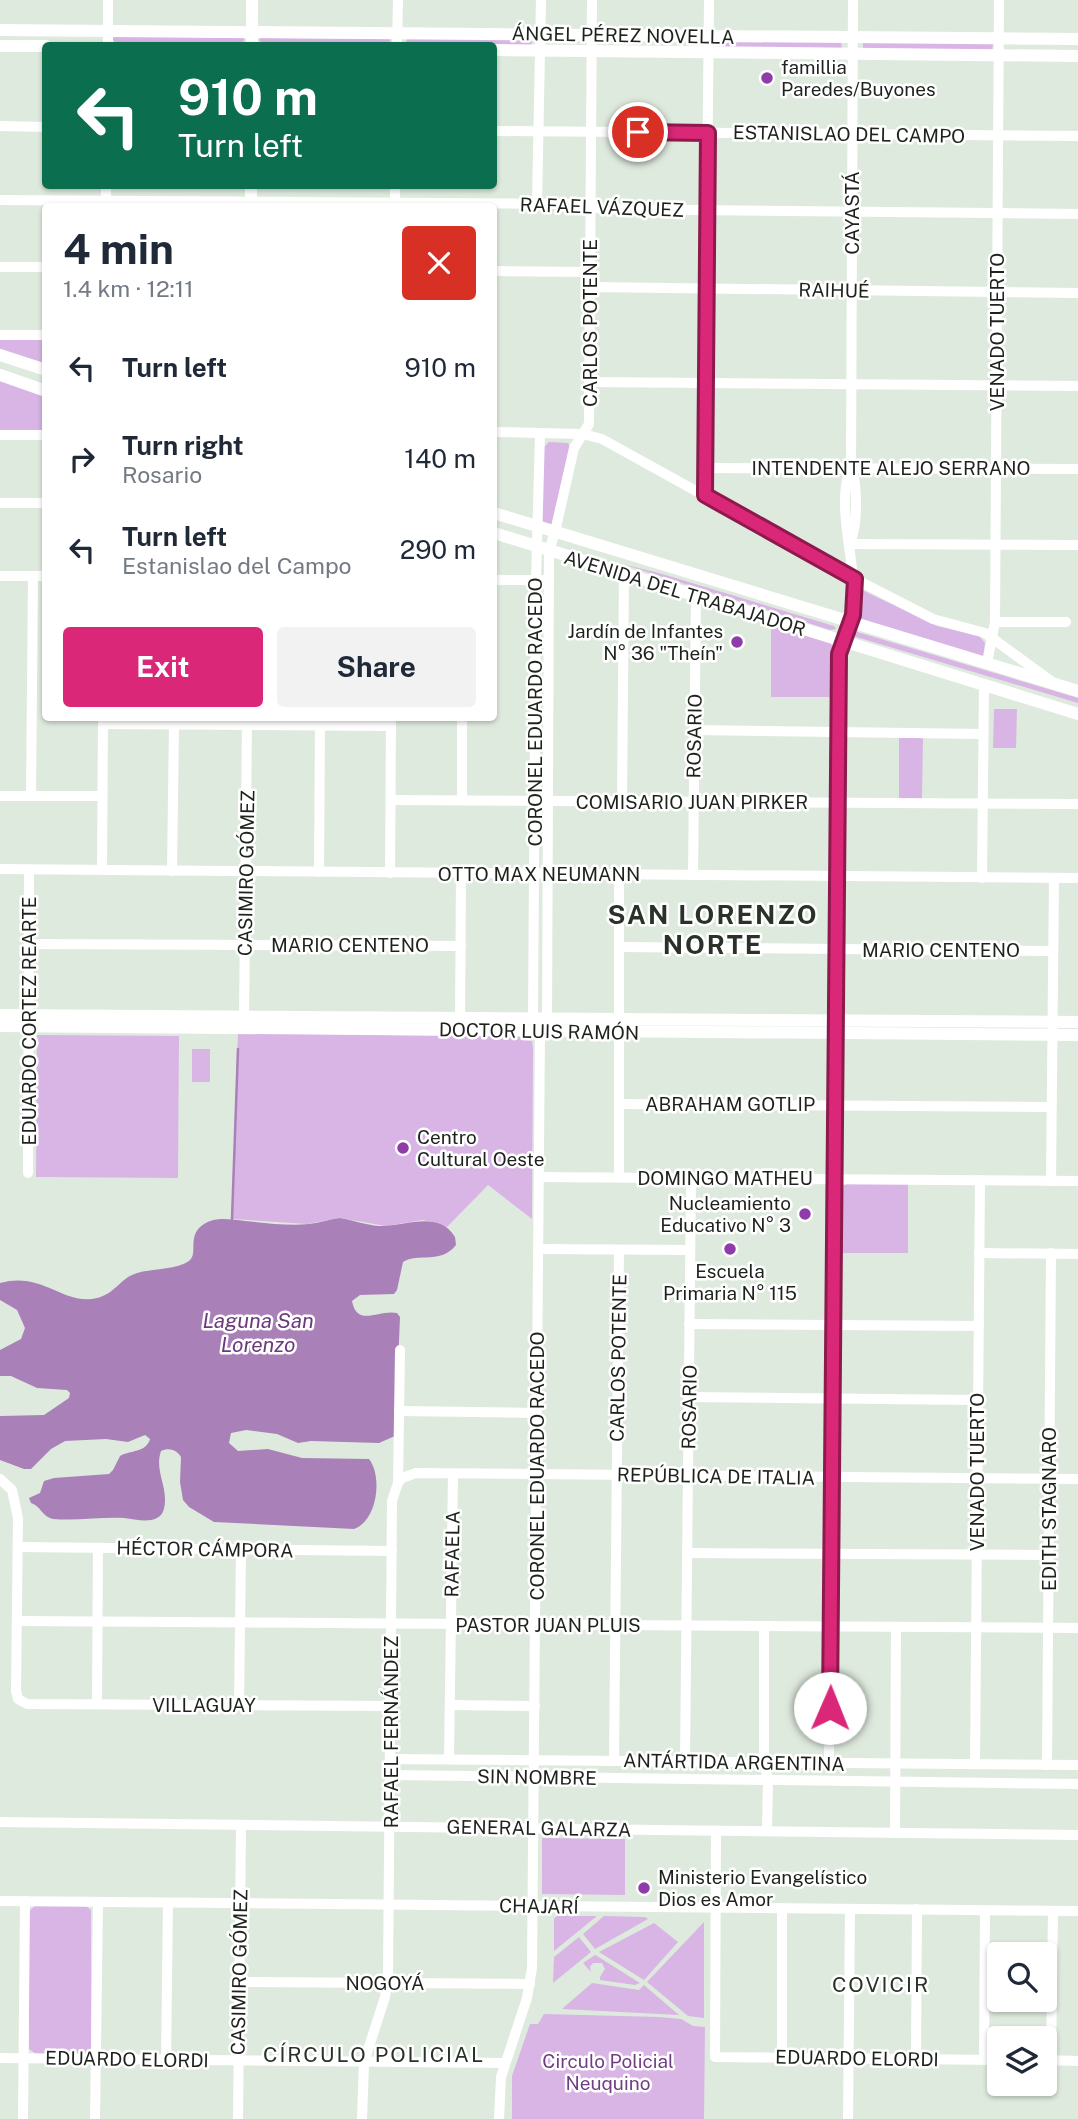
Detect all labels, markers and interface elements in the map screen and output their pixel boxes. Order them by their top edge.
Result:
street label: ÁNGEL PÉREZ NOVELLA [511,22,735,48]
place label: famillia Paredes/Buyones [781,56,936,100]
text: 910 m [178,68,318,126]
icon: left [63,70,154,161]
marker: famillia Paredes/Buyones [759,70,775,86]
pin [608,102,668,162]
icon: arrive [619,113,657,151]
street label: ESTANISLAO DEL CAMPO [733,121,965,147]
text: Turn left [178,127,303,164]
street label: CAYASTÁ [841,171,863,255]
street label: RAFAEL VÁZQUEZ [519,193,685,221]
text: 4 min [63,224,174,273]
button: close [402,226,476,300]
street label: CARLOS POTENTE [579,239,601,407]
street label: VENADO TUERTO [986,253,1008,411]
text: 1.4 km · 12:11 [63,275,194,302]
street label: RAIHUÉ [798,278,870,302]
icon: left [63,349,101,387]
text: Turn left [122,352,227,383]
text: 910 m [404,352,476,383]
text: Turn right [122,430,244,461]
icon: right [63,440,101,478]
text: 140 m [404,443,476,474]
street label: INTENDENTE ALEJO SERRANO [752,457,1030,479]
text: Rosario [122,461,202,488]
text: Turn left [122,521,227,552]
icon: left [63,531,101,569]
text: 290 m [400,534,476,565]
street label: AVENIDA DEL TRABAJADOR [562,546,808,640]
text: Estanislao del Campo [122,552,352,579]
street label: CORONEL EDUARDO RACEDO [524,577,546,847]
place label: Jardín de Infantes N° 36 "Theín" [568,620,723,664]
button: Exit [63,627,263,707]
button: Share [277,627,476,707]
marker: Jardín de Infantes N° 36 "Theín" [729,634,745,650]
street label: ROSARIO [682,693,706,779]
street label: CASIMIRO GÓMEZ [234,790,258,956]
street label: COMISARIO JUAN PIRKER [576,791,808,813]
street label: OTTO MAX NEUMANN [438,863,640,885]
street label: EDUARDO CORTEZ REARTE [18,896,40,1146]
district label: SAN LORENZO NORTE [607,899,819,960]
street label: MARIO CENTENO [271,934,429,956]
street label: MARIO CENTENO [862,939,1020,961]
street label: DOCTOR LUIS RAMÓN [439,1018,639,1044]
street label: ABRAHAM GOTLIP [645,1093,815,1115]
place label: Centro Cultural Oeste [417,1126,545,1170]
marker: Centro Cultural Oeste [395,1140,411,1156]
street label: DOMINGO MATHEU [637,1167,813,1189]
place label: Nucleamiento Educativo N° 3 [660,1192,791,1236]
marker: Nucleamiento Educativo N° 3 [797,1206,813,1222]
marker: Escuela Primaria N° 115 [722,1241,738,1257]
place label: Escuela Primaria N° 115 [663,1260,797,1304]
street label: CARLOS POTENTE [606,1274,630,1442]
water label: Laguna San Lorenzo [202,1308,314,1357]
street label: CORONEL EDUARDO RACEDO [526,1331,548,1601]
street label: ROSARIO [677,1364,701,1450]
street label: VENADO TUERTO [966,1393,988,1551]
street label: EDITH STAGNARO [1038,1427,1060,1591]
street label: REPÚBLICA DE ITALIA [617,1463,815,1489]
street label: RAFAELA [440,1511,464,1597]
street label: HÉCTOR CÁMPORA [116,1536,294,1562]
street label: PASTOR JUAN PLUIS [455,1614,641,1636]
street label: RAFAEL FERNÁNDEZ [380,1636,402,1828]
position arrow [793,1671,867,1745]
street label: VILLAGUAY [152,1694,256,1716]
street label: ANTÁRTIDA ARGENTINA [623,1749,845,1775]
street label: SIN NOMBRE [477,1765,597,1789]
street label: GENERAL GALARZA [446,1815,632,1841]
place label: Ministerio Evangelístico Dios es Amor [658,1866,867,1910]
marker: Ministerio Evangelístico Dios es Amor [636,1880,652,1896]
street label: CASIMIRO GÓMEZ [227,1889,251,2055]
street label: CHAJARÍ [499,1894,580,1918]
map controls [987,1942,1057,2096]
button: search [987,1942,1057,2012]
street label: NOGOYÁ [345,1972,425,1994]
district label: COVICIR [832,1972,930,1997]
button: layers [987,2026,1057,2096]
district label: CÍRCULO POLICIAL [263,2042,485,2067]
street label: EDUARDO ELORDI [775,2046,939,2070]
street label: EDUARDO ELORDI [45,2047,209,2071]
park label: Circulo Policial Neuquino [542,2050,674,2094]

